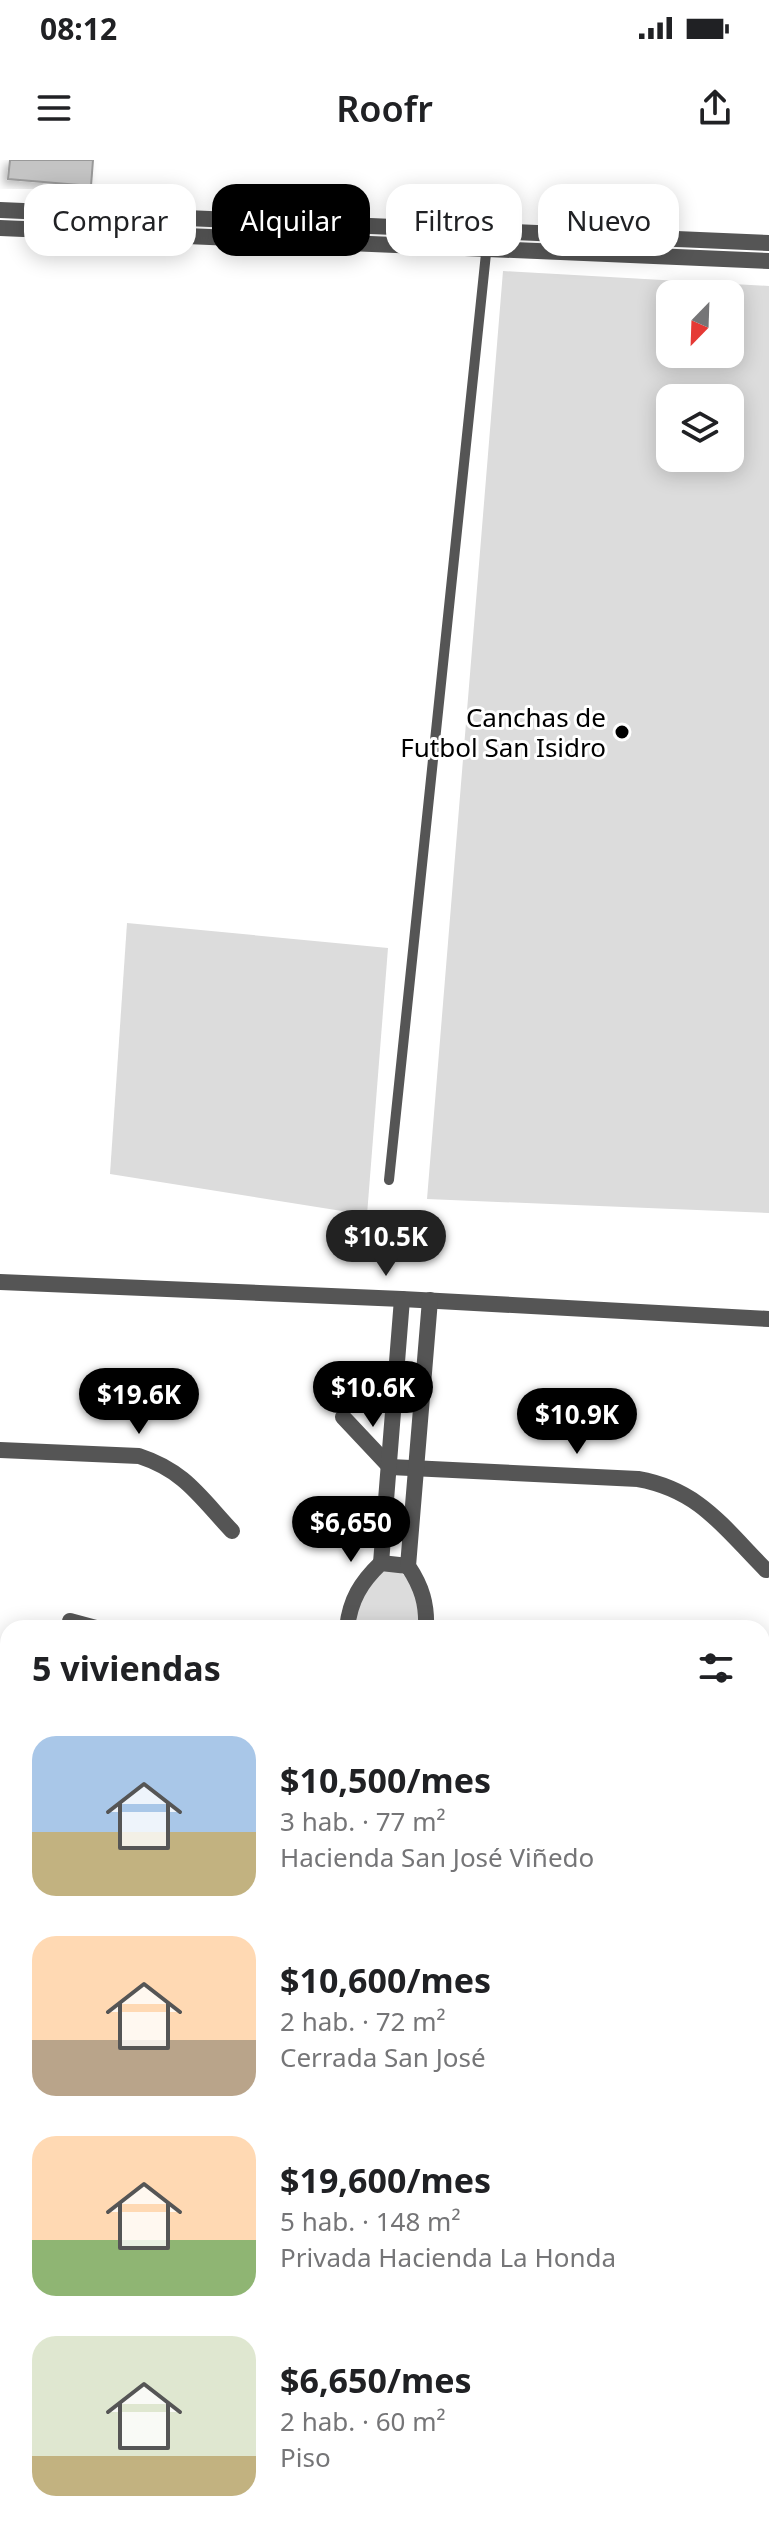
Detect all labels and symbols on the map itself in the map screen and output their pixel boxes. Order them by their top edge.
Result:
north arrow [656,280,744,368]
place label: Canchas de Futbol San Isidro [400,699,606,765]
marker: Canchas de Futbol San Isidro [613,723,631,741]
pin: $10.5K [321,1210,451,1278]
pin: $10.6K [308,1361,438,1429]
pin: $19.6K [74,1368,204,1436]
pin: $10.9K [512,1388,642,1456]
pin: $6,650 [286,1496,416,1564]

